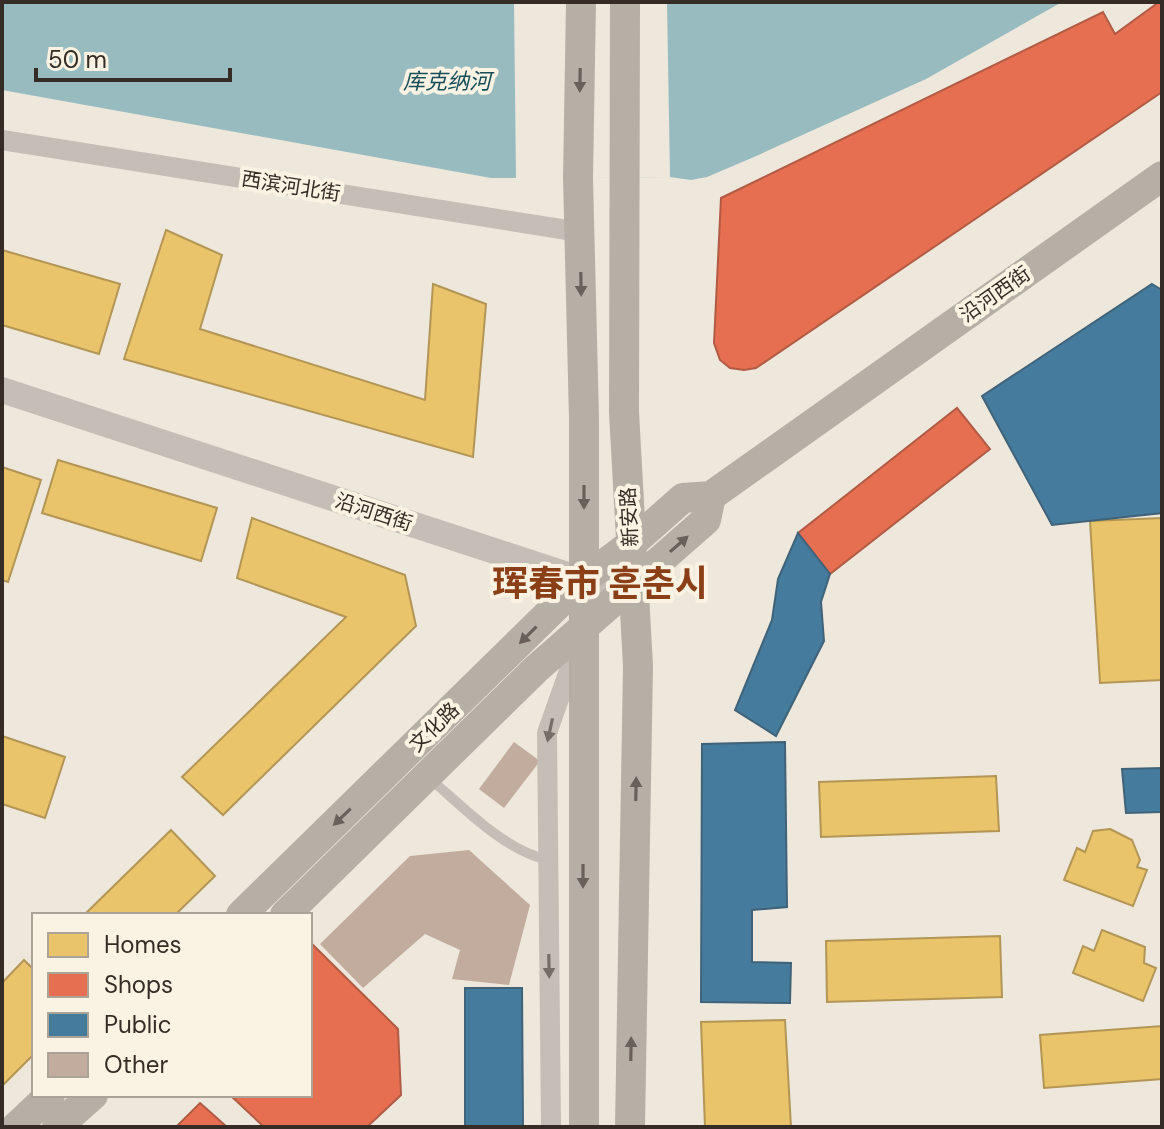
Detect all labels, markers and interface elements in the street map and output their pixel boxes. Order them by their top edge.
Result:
scale bar [36,32,230,82]
text: 50 m [48,44,107,75]
water label: 库克纳河 [403,67,495,96]
one-way arrow [574,68,586,93]
street label: 西滨河北街 [240,165,342,207]
street label: 沿河西街 [955,260,1035,328]
one-way arrow [575,272,588,297]
one-way arrow [578,485,590,510]
street label: 新安路 [614,486,644,548]
street label: 沿河西街 [332,487,416,537]
one-way arrow [670,535,689,553]
district label: 珲春市 훈춘시 [492,560,708,607]
one-way arrow [520,625,538,644]
street label: 文化路 [403,697,465,757]
one-way arrow [543,717,556,742]
one-way arrow [630,776,642,801]
one-way arrow [333,807,352,825]
one-way arrow [577,864,589,889]
legend [32,913,312,1097]
text: Homes [104,929,182,960]
one-way arrow [543,954,555,979]
text: Shops [104,969,173,1000]
text: Public [104,1009,172,1040]
one-way arrow [625,1036,638,1061]
text: Other [104,1049,168,1080]

